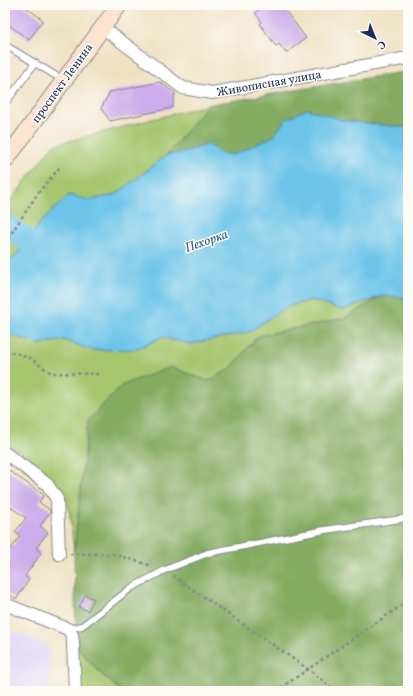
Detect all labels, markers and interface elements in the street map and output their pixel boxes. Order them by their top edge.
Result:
north arrow [355,18,395,58]
text: С [373,36,389,52]
street label: проспект Ленина [28,41,97,127]
street label: Живописная улица [216,67,323,101]
water label: Пехорка [183,226,230,258]

